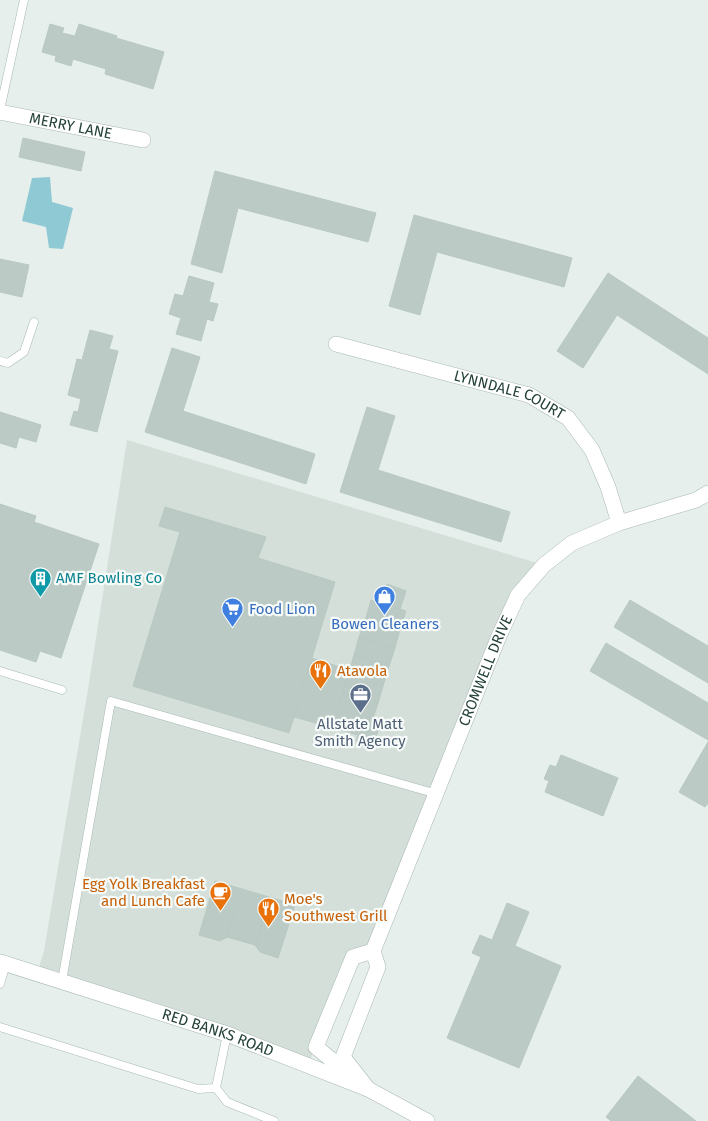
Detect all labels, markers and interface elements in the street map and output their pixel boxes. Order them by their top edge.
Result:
street label: MERRY LANE [28,109,114,143]
street label: LYNNDALE COURT [452,367,568,423]
building icon: AMF Bowling Co [28,566,52,597]
place label: AMF Bowling Co [56,569,162,587]
shop icon: Bowen Cleaners [373,584,397,615]
supermarket icon: Food Lion [221,597,245,628]
place label: Food Lion [249,600,316,618]
street label: CROMWELL DRIVE [455,612,516,729]
place label: Bowen Cleaners [331,615,439,633]
restaurant icon: Atavola [309,659,333,690]
place label: Atavola [337,662,387,680]
office icon: Allstate Matt Smith Agency [348,683,372,714]
place label: Allstate Matt Smith Agency [314,715,406,750]
place label: Egg Yolk Breakfast and Lunch Cafe [82,875,206,910]
cafe icon: Egg Yolk Breakfast and Lunch Cafe [209,881,233,912]
place label: Moe's Southwest Grill [284,890,388,925]
restaurant icon: Moe's Southwest Grill [256,896,280,927]
street label: RED BANKS ROAD [160,1005,276,1060]

